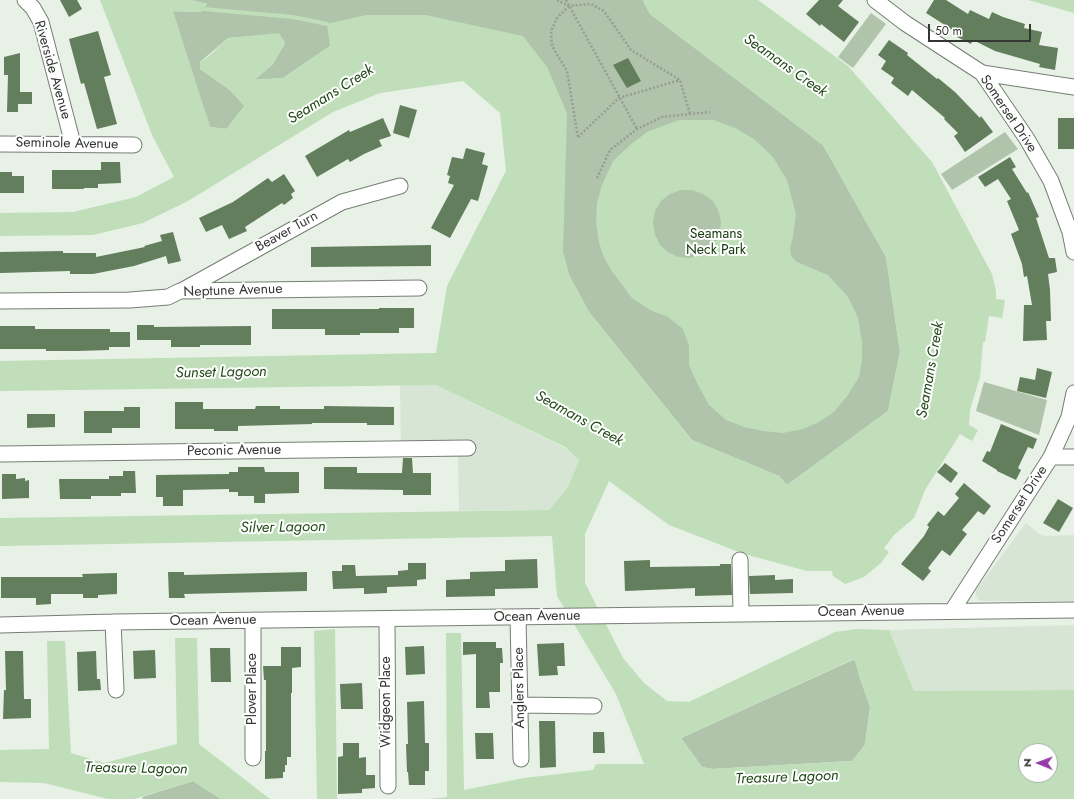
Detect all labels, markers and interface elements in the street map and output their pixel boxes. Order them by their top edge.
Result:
scale bar [930,16,1033,42]
street label: Riverside Avenue [30,19,74,121]
text: 50 m [935,22,962,40]
water label: Seamans Creek [740,31,830,101]
water label: Seamans Creek [285,62,377,128]
street label: Somerset Drive [976,72,1040,156]
street label: Seminole Avenue [16,135,118,153]
street label: Beaver Turn [253,208,321,256]
park label: Seamans Neck Park [686,227,746,260]
street label: Neptune Avenue [183,281,283,301]
water label: Seamans Creek [914,320,948,420]
water label: Sunset Lagoon [175,363,267,383]
water label: Seamans Creek [532,387,626,451]
street label: Peconic Avenue [187,442,281,460]
street label: Somerset Drive [989,463,1051,547]
water label: Silver Lagoon [240,518,326,538]
street label: Ocean Avenue [817,603,905,621]
street label: Ocean Avenue [493,608,581,626]
street label: Ocean Avenue [169,612,257,630]
street label: Anglers Place [511,647,529,729]
street label: Plover Place [245,653,261,725]
street label: Widgeon Place [379,656,395,748]
north arrow [1018,743,1058,783]
text: N [1019,758,1035,767]
water label: Treasure Lagoon [84,759,188,779]
water label: Treasure Lagoon [735,767,839,789]

